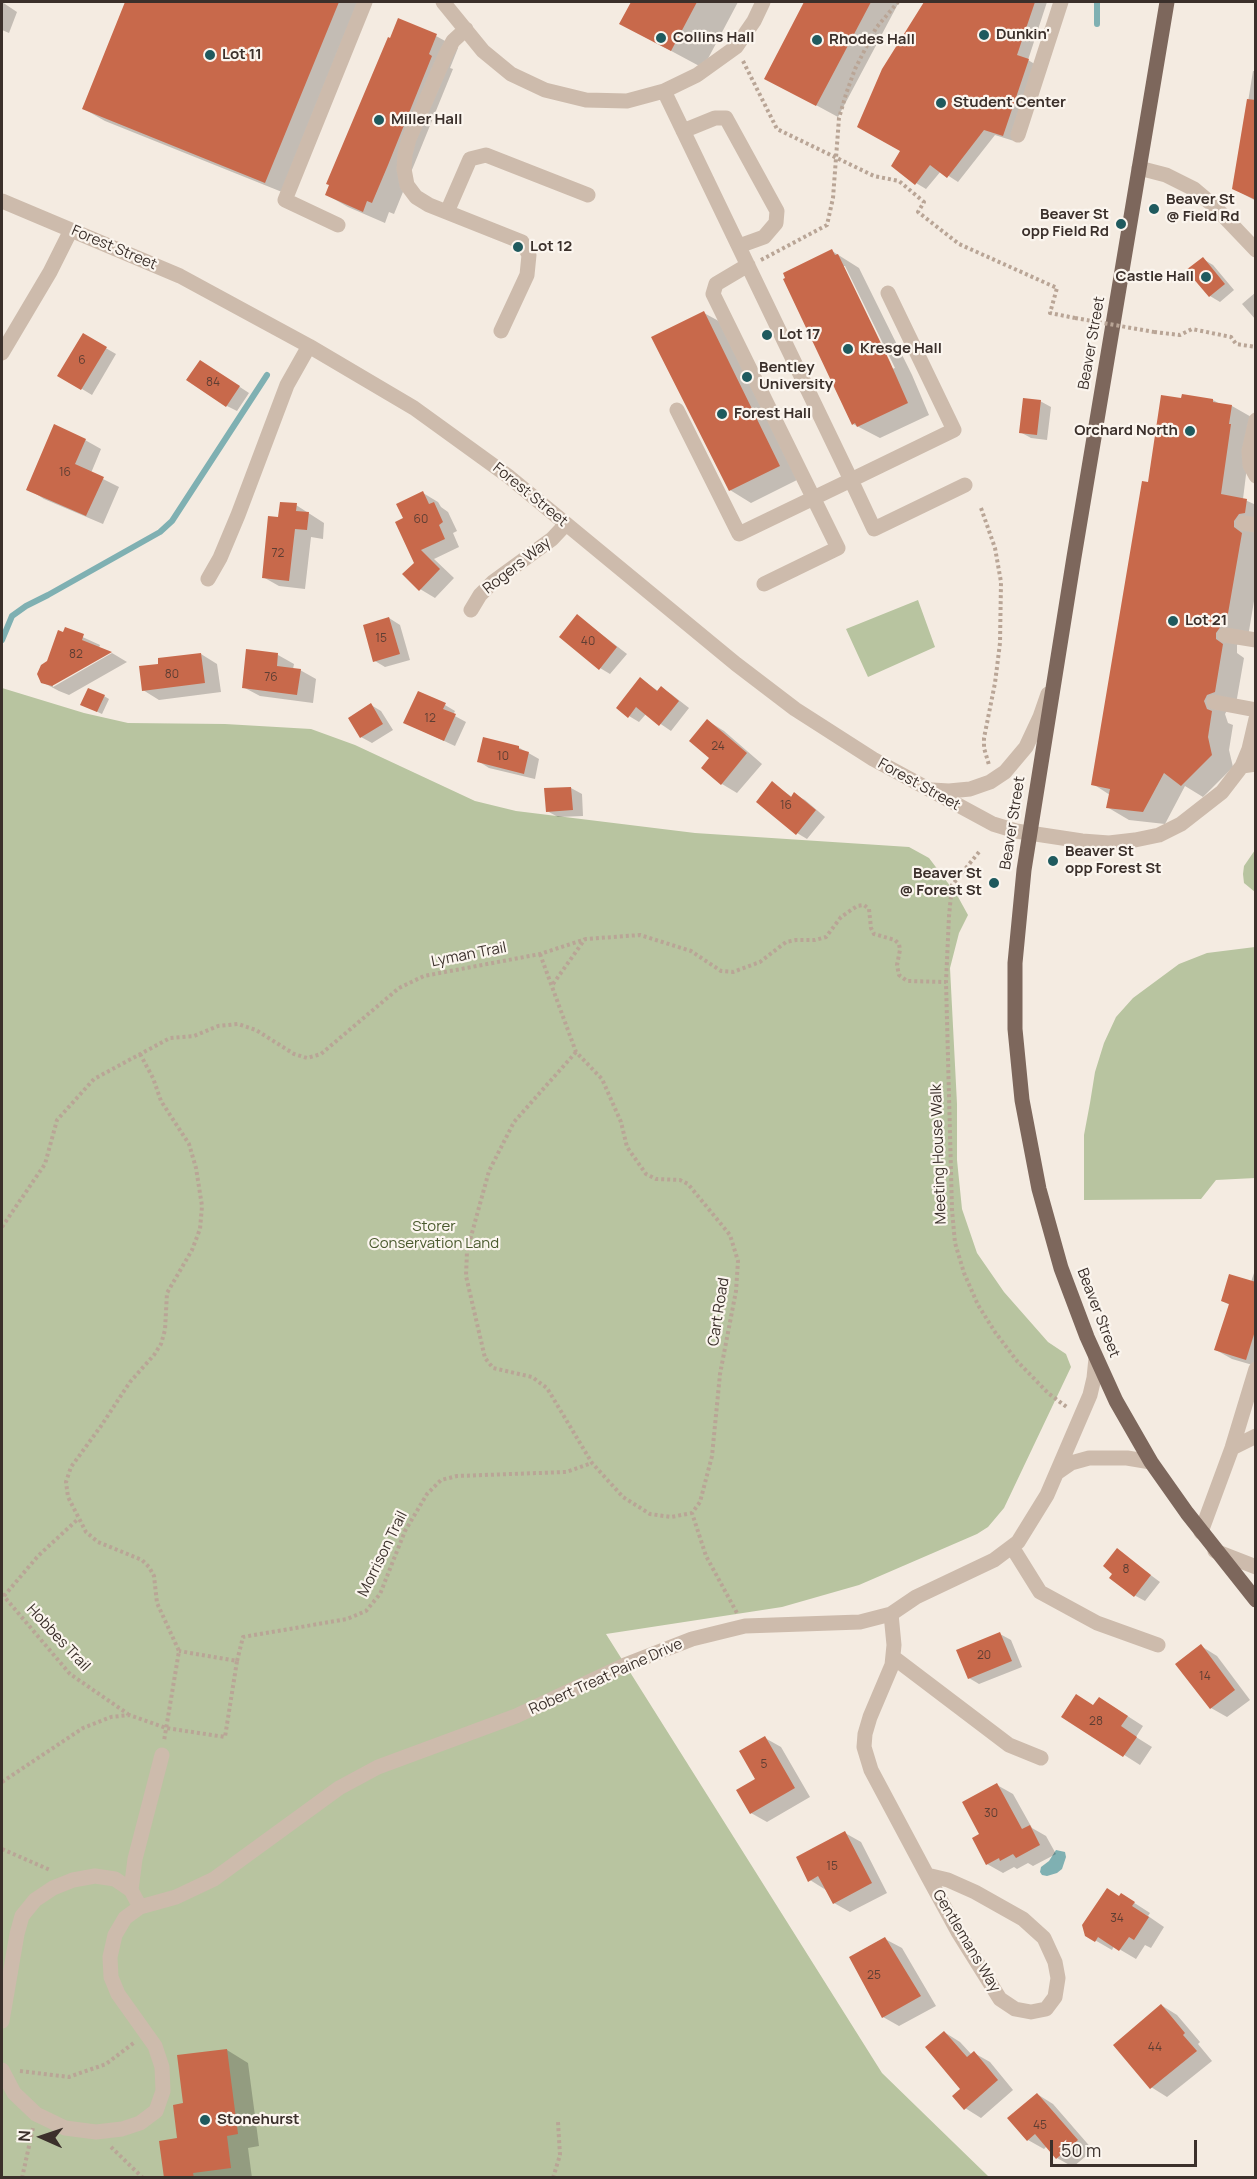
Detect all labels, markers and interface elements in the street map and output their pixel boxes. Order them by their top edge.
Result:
place label: Dunkin' [996,26,1050,44]
marker: Dunkin' [977,28,991,42]
place label: Collins Hall [673,29,754,47]
marker: Collins Hall [654,31,668,45]
place label: Rhodes Hall [829,31,915,49]
marker: Rhodes Hall [810,33,824,47]
place label: Lot 11 [222,46,262,64]
marker: Lot 11 [203,48,217,62]
place label: Student Center [953,94,1066,112]
marker: Student Center [934,96,948,110]
place label: Miller Hall [391,111,462,129]
marker: Miller Hall [372,113,386,127]
place label: Beaver St @ Field Rd [1166,191,1239,226]
marker: Beaver St @ Field Rd [1147,202,1161,216]
place label: Beaver St opp Field Rd [1022,206,1109,241]
marker: Beaver St opp Field Rd [1114,217,1128,231]
street label: Forest Street [69,222,159,274]
place label: Lot 12 [530,238,572,256]
marker: Lot 12 [511,240,525,254]
place label: Castle Hall [1116,268,1194,286]
marker: Castle Hall [1199,270,1213,284]
street label: Beaver Street [1075,295,1109,391]
place label: Lot 17 [779,326,820,344]
marker: Lot 17 [760,328,774,342]
place label: Kresge Hall [860,340,942,358]
marker: Kresge Hall [841,342,855,356]
house number: 6 [78,354,86,368]
place label: Bentley University [759,359,833,394]
marker: Bentley University [740,370,754,384]
house number: 84 [206,376,220,390]
place label: Forest Hall [734,405,811,423]
marker: Forest Hall [715,407,729,421]
place label: Orchard North [1074,422,1178,440]
marker: Orchard North [1183,424,1197,438]
street label: Forest Street [489,459,571,531]
house number: 16 [59,466,71,480]
house number: 60 [414,513,428,527]
street label: Rogers Way [480,534,554,598]
house number: 72 [272,547,284,561]
place label: Lot 21 [1185,612,1227,630]
marker: Lot 21 [1166,614,1180,628]
house number: 15 [375,632,387,646]
house number: 40 [581,635,595,649]
house number: 82 [69,648,83,662]
house number: 80 [165,668,179,682]
house number: 76 [264,671,278,685]
house number: 12 [424,712,436,726]
house number: 24 [711,740,725,754]
house number: 10 [497,750,509,764]
street label: Forest Street [875,755,963,815]
street label: Beaver Street [997,775,1029,871]
house number: 16 [780,799,792,813]
place label: Beaver St opp Forest St [1065,843,1161,878]
marker: Beaver St opp Forest St [1046,854,1060,868]
place label: Beaver St @ Forest St [900,865,982,900]
marker: Beaver St @ Forest St [987,876,1001,890]
street label: Lyman Trail [430,939,508,971]
street label: Meeting House Walk [928,1083,950,1225]
park label: Storer Conservation Land [369,1218,499,1253]
street label: Beaver Street [1073,1266,1123,1360]
street label: Cart Road [705,1277,733,1347]
street label: Morrison Trail [355,1508,411,1600]
house number: 8 [1123,1563,1129,1577]
street label: Hobbes Trail [22,1601,94,1675]
street label: Robert Treat Paine Drive [526,1635,686,1719]
house number: 20 [977,1649,991,1663]
house number: 14 [1199,1670,1211,1684]
house number: 28 [1089,1715,1103,1729]
house number: 5 [761,1758,767,1772]
house number: 30 [984,1807,998,1821]
house number: 15 [826,1860,838,1874]
street label: Gentlemans Way [928,1887,1004,1995]
house number: 34 [1110,1912,1124,1926]
house number: 25 [867,1969,881,1983]
house number: 44 [1148,2041,1162,2055]
north arrow [12,2107,72,2167]
place label: Stonehurst [217,2111,300,2129]
marker: Stonehurst [198,2113,212,2127]
house number: 45 [1033,2119,1047,2133]
scale bar [1053,2128,1200,2166]
text: N [13,2130,35,2142]
text: 50 m [1061,2138,1101,2162]

